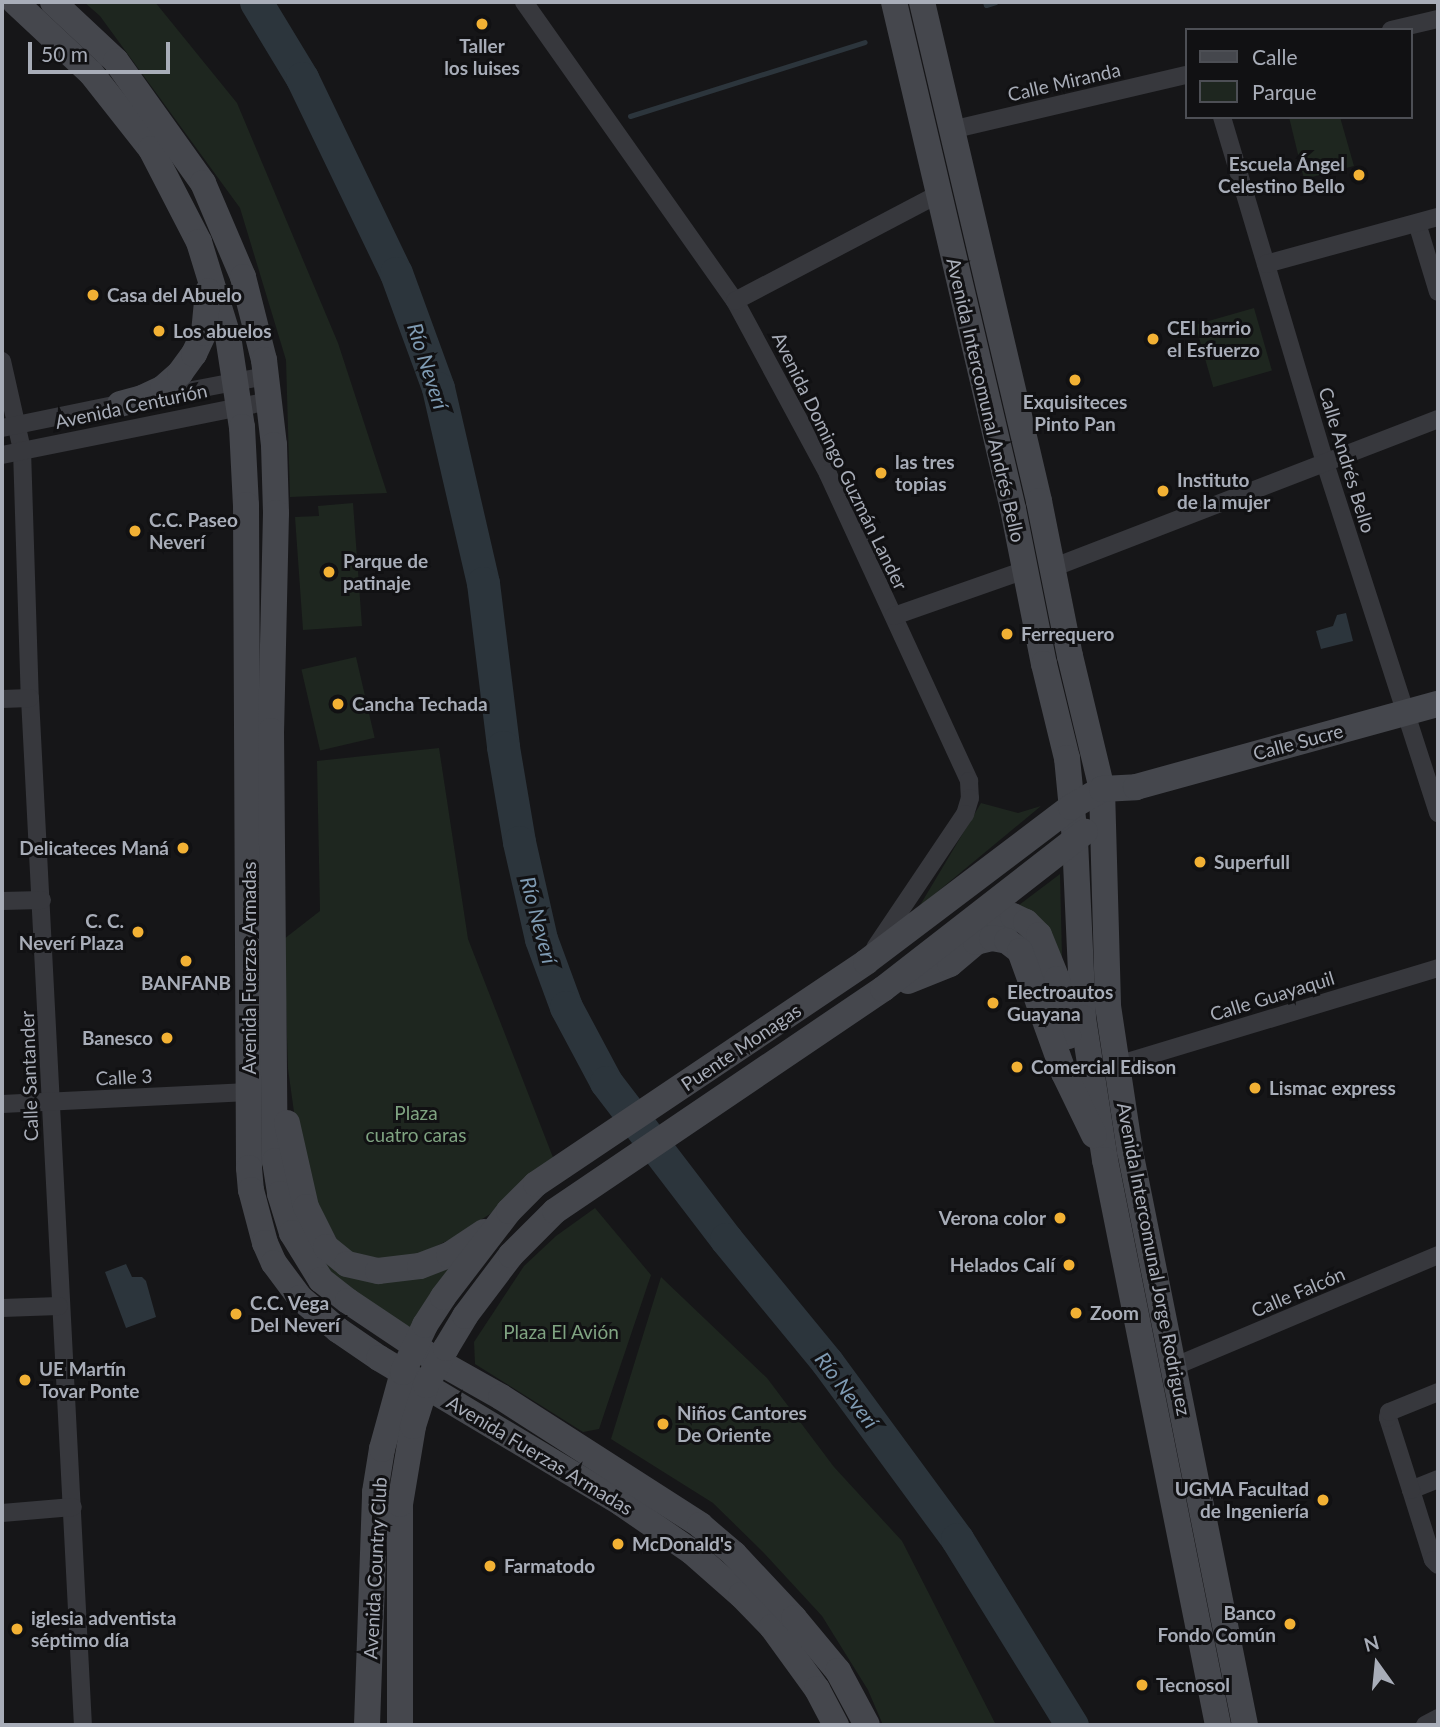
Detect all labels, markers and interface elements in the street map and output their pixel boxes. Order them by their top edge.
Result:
marker: Taller los luises [474,16,490,32]
scale bar [32,28,173,72]
legend [1184,28,1412,119]
place label: Taller los luises [444,35,520,79]
text: 50 m [41,41,88,66]
text: Calle [1252,44,1297,69]
street label: Calle Miranda [1005,58,1123,106]
text: Parque [1252,79,1317,104]
place label: Escuela Ángel Celestino Bello [1218,153,1345,197]
marker: Escuela Ángel Celestino Bello [1351,167,1367,183]
street label: Avenida Intercomunal Andrés Bello [942,255,1030,545]
place label: Casa del Abuelo [107,284,243,306]
marker: Casa del Abuelo [85,287,101,303]
place label: CEI barrio el Esfuerzo [1167,317,1260,361]
place label: Los abuelos [173,320,272,342]
water label: Río Neverí [402,320,454,412]
marker: Los abuelos [151,323,167,339]
street label: Avenida Domingo Guzmán Lander [768,328,912,594]
marker: CEI barrio el Esfuerzo [1145,331,1161,347]
marker: Exquisiteces Pinto Pan [1067,372,1083,388]
street label: Avenida Centurión [53,379,209,433]
street label: Calle Andrés Bello [1314,384,1380,536]
place label: Exquisiteces Pinto Pan [1023,391,1127,435]
place label: las tres topias [895,451,955,495]
marker: las tres topias [873,465,889,481]
place label: Instituto de la mujer [1177,469,1270,513]
marker: Instituto de la mujer [1155,483,1171,499]
place label: C.C. Paseo Neverí [149,509,238,553]
marker: C.C. Paseo Neverí [127,523,143,539]
place label: Parque de patinaje [343,550,428,594]
marker: Parque de patinaje [321,564,337,580]
place label: Ferrequero [1021,623,1114,645]
marker: Ferrequero [999,626,1015,642]
place label: Cancha Techada [352,693,488,715]
marker: Cancha Techada [330,696,346,712]
street label: Calle Sucre [1250,719,1346,765]
place label: Delicateces Maná [19,837,169,859]
marker: Delicateces Maná [175,840,191,856]
place label: Superfull [1214,851,1290,873]
marker: Superfull [1192,854,1208,870]
street label: Avenida Fuerzas Armadas [238,861,260,1075]
water label: Río Neverí [515,874,563,966]
place label: C. C. Neverí Plaza [19,910,124,954]
marker: C. C. Neverí Plaza [130,924,146,940]
marker: BANFANB [178,953,194,969]
street label: Calle Guayaquil [1207,966,1337,1026]
place label: BANFANB [141,972,231,994]
place label: Electroautos Guayana [1007,981,1113,1025]
marker: Electroautos Guayana [985,995,1001,1011]
street label: Puente Monagas [677,998,805,1096]
street label: Calle Santander [15,1010,43,1142]
place label: Banesco [82,1027,153,1049]
marker: Banesco [159,1030,175,1046]
place label: Comercial Edison [1031,1056,1176,1078]
marker: Comercial Edison [1009,1059,1025,1075]
street label: Calle 3 [95,1064,153,1090]
place label: Lismac express [1269,1077,1396,1099]
marker: Lismac express [1247,1080,1263,1096]
street label: Avenida Intercomunal Jorge Rodriguez [1112,1100,1196,1418]
park label: Plaza cuatro caras [366,1102,466,1146]
place label: Verona color [939,1207,1046,1229]
marker: Verona color [1052,1210,1068,1226]
place label: Helados Calí [950,1254,1055,1276]
marker: Helados Calí [1061,1257,1077,1273]
street label: Calle Falcón [1248,1262,1348,1322]
place label: C.C. Vega Del Neverí [250,1292,340,1336]
place label: Zoom [1090,1302,1139,1324]
marker: Zoom [1068,1305,1084,1321]
marker: C.C. Vega Del Neverí [228,1306,244,1322]
park label: Plaza El Avión [503,1321,619,1343]
water label: Río Neverí [810,1347,884,1433]
place label: UE Martín Tovar Ponte [39,1358,140,1402]
marker: UE Martín Tovar Ponte [17,1372,33,1388]
street label: Avenida Fuerzas Armadas [443,1390,637,1520]
place label: Niños Cantores De Oriente [677,1402,807,1446]
marker: Niños Cantores De Oriente [655,1416,671,1432]
street label: Avenida Country Club [359,1476,391,1660]
place label: UGMA Facultad de Ingeniería [1174,1478,1309,1522]
marker: UGMA Facultad de Ingeniería [1315,1492,1331,1508]
place label: McDonald's [632,1533,732,1555]
marker: McDonald's [610,1536,626,1552]
place label: Farmatodo [504,1555,595,1577]
marker: Farmatodo [482,1558,498,1574]
place label: Banco Fondo Común [1158,1602,1276,1646]
place label: iglesia adventista séptimo día [31,1607,176,1651]
marker: Banco Fondo Común [1282,1616,1298,1632]
marker: iglesia adventista séptimo día [9,1621,25,1637]
north arrow [1342,1629,1412,1699]
text: N [1361,1630,1381,1656]
place label: Tecnosol [1156,1674,1230,1696]
marker: Tecnosol [1134,1677,1150,1693]

